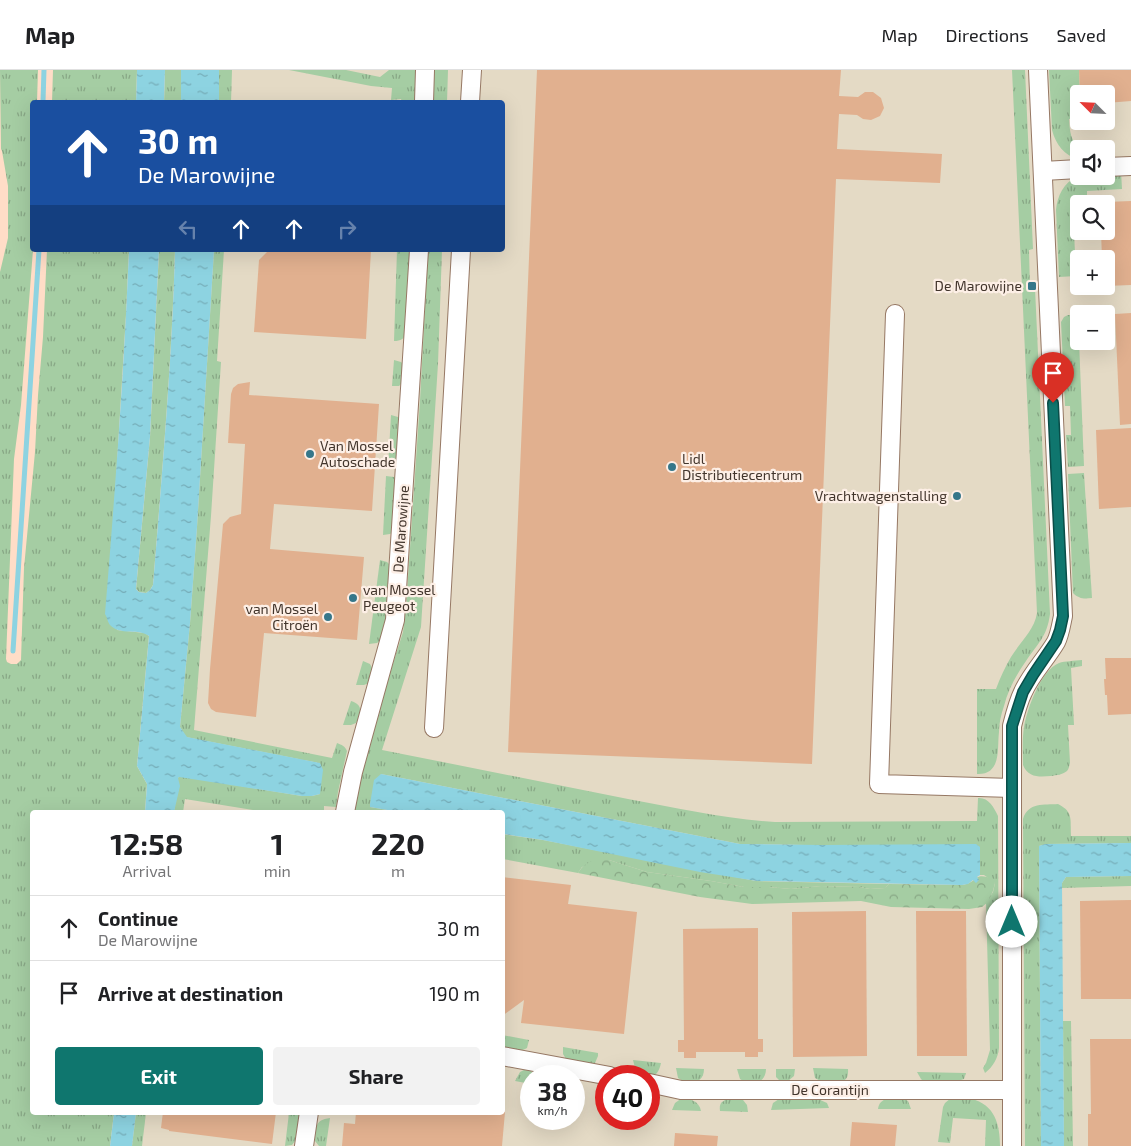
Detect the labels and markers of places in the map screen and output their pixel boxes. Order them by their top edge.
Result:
place label: De Marowijne [935,277,1022,294]
marker: De Marowijne [1026,280,1038,292]
pin [1032,352,1074,403]
place label: Van Mossel Autoschade [320,437,395,470]
marker: Van Mossel Autoschade [304,448,316,460]
place label: Lidl Distributiecentrum [682,450,802,483]
marker: Lidl Distributiecentrum [666,461,678,473]
place label: Vrachtwagenstalling [815,487,947,504]
marker: Vrachtwagenstalling [951,490,963,502]
place label: van Mossel Peugeot [363,581,436,614]
marker: van Mossel Peugeot [347,592,359,604]
place label: van Mossel Citroën [246,600,319,633]
marker: van Mossel Citroën [322,611,334,623]

